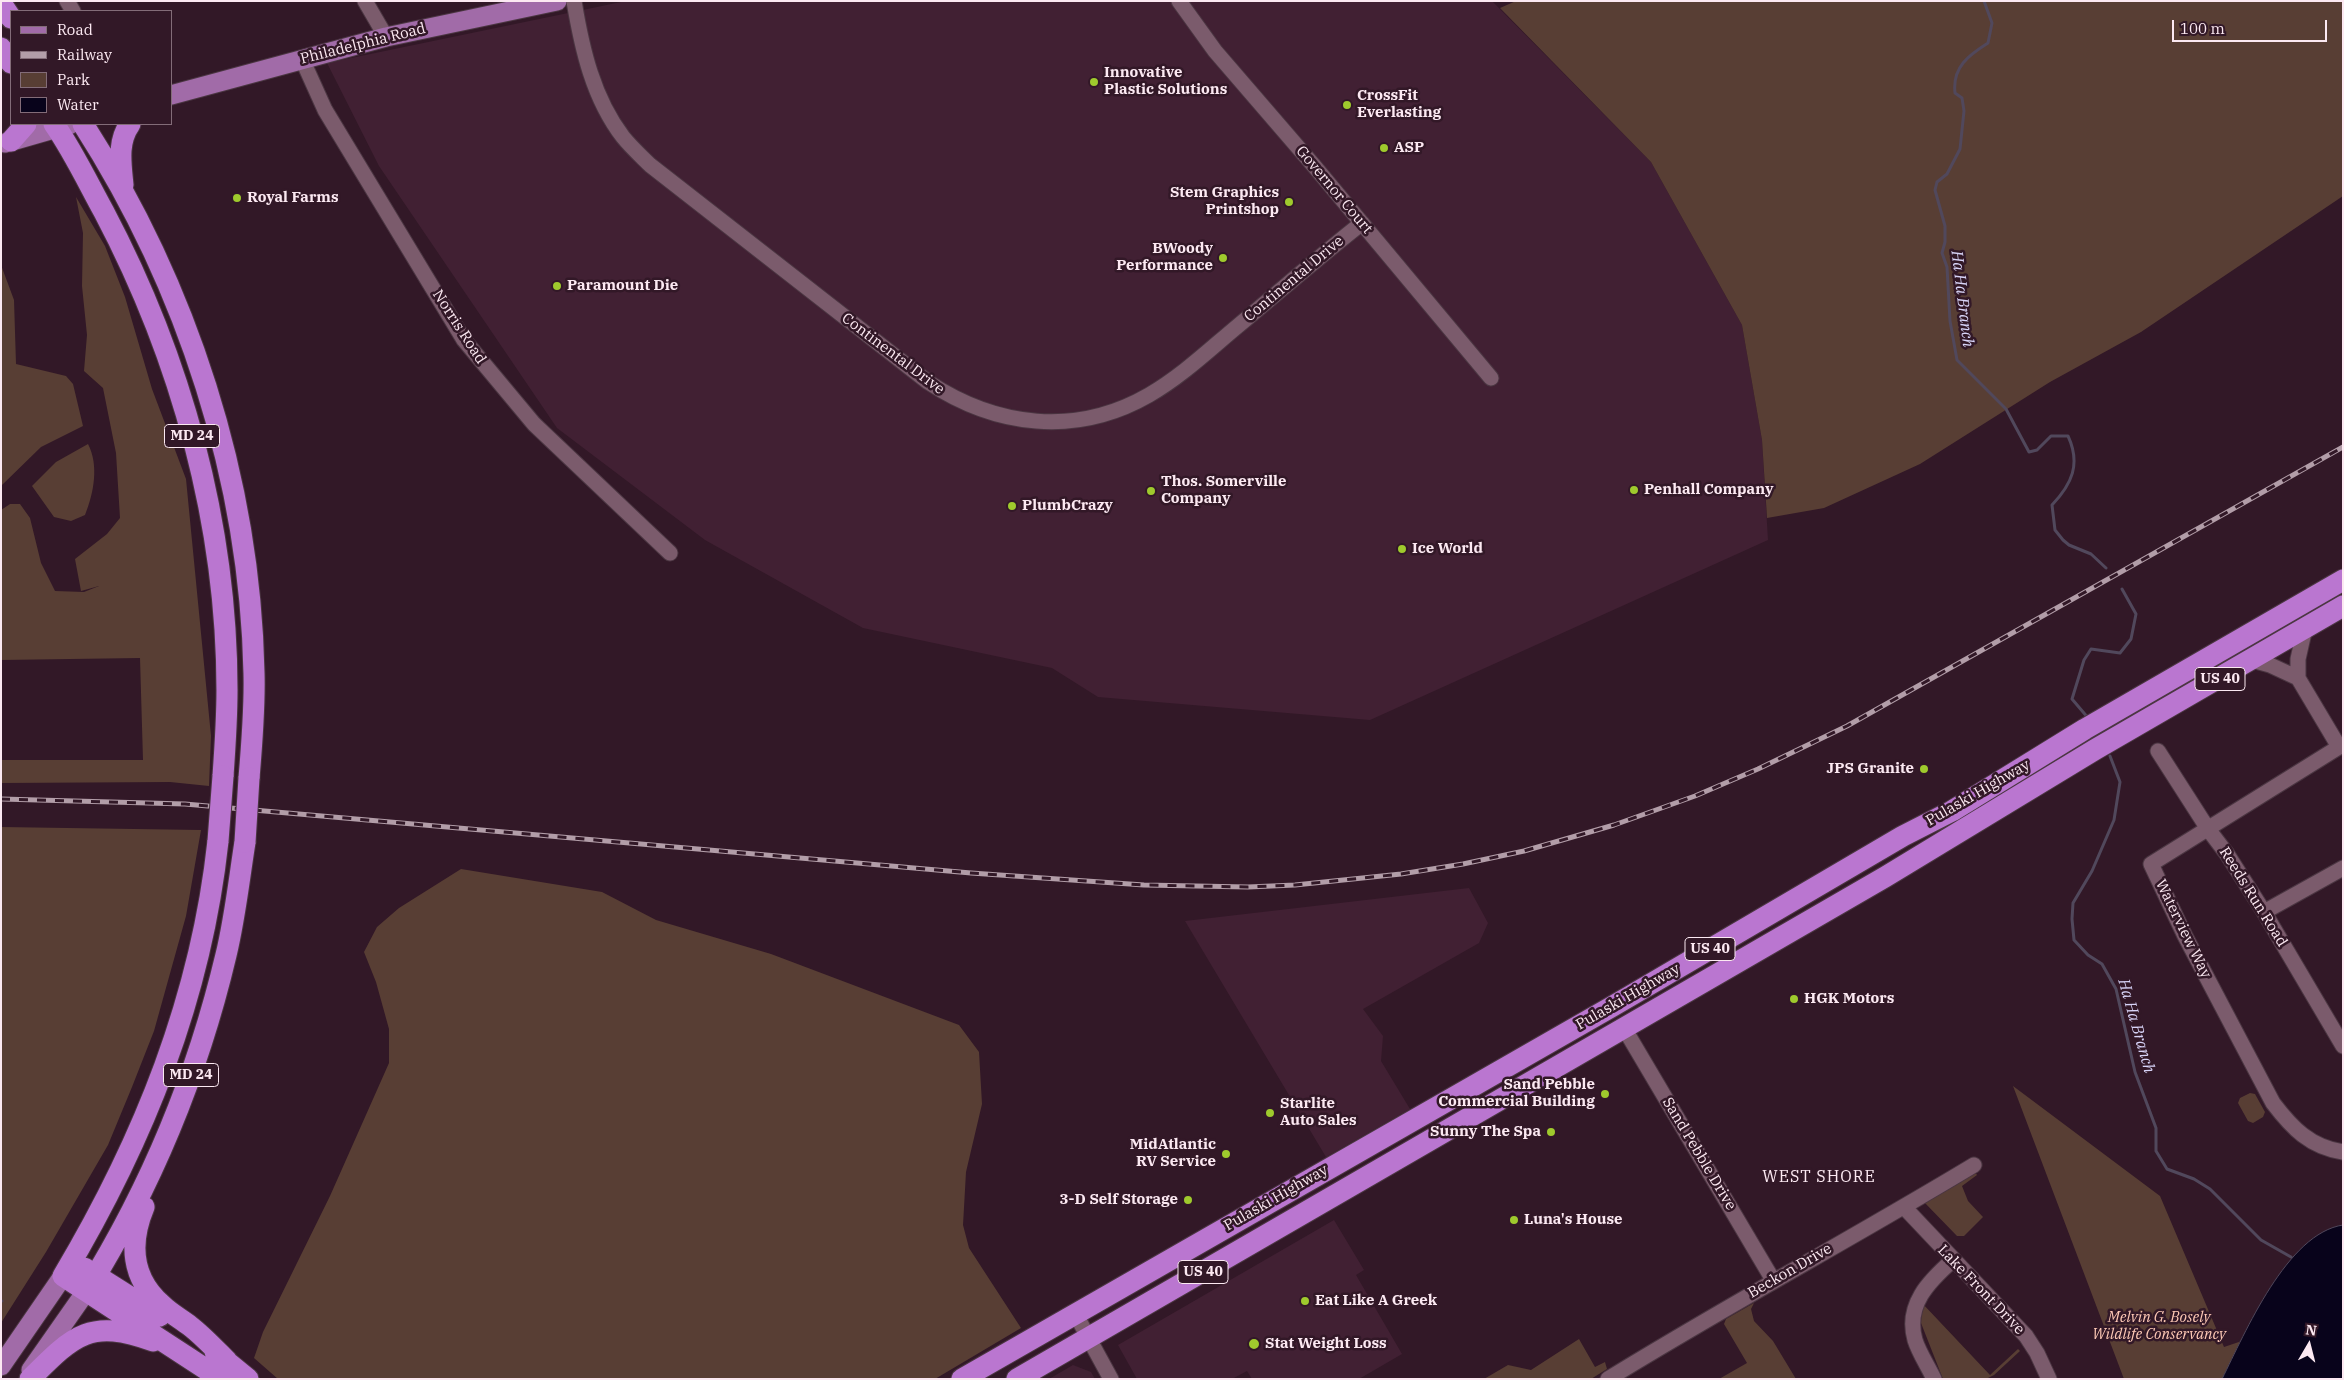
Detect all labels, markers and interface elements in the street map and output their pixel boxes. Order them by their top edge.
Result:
legend [10,10,172,125]
scale bar [2174,10,2329,42]
text: 100 m [2180,19,2225,38]
text: Road [57,20,93,39]
street label: Philadelphia Road [298,20,428,68]
text: Railway [57,45,112,64]
place label: Innovative Plastic Solutions [1104,64,1227,99]
text: Park [57,70,90,89]
marker: Innovative Plastic Solutions [1088,76,1100,88]
place label: CrossFit Everlasting [1357,87,1441,122]
text: Water [57,95,99,114]
marker: CrossFit Everlasting [1341,99,1353,111]
place label: ASP [1394,139,1424,157]
street label: Governor Court [1292,142,1376,238]
marker: ASP [1378,142,1390,154]
place label: Stem Graphics Printshop [1170,184,1279,219]
place label: Royal Farms [247,189,339,207]
marker: Royal Farms [231,192,243,204]
marker: Stem Graphics Printshop [1283,196,1295,208]
street label: Continental Drive [1241,232,1347,326]
place label: BWoody Performance [1116,240,1213,275]
water label: Ha Ha Branch [1947,250,1977,348]
marker: BWoody Performance [1217,252,1229,264]
place label: Paramount Die [567,277,678,295]
marker: Paramount Die [551,280,563,292]
street label: Norris Road [428,287,490,367]
street label: Continental Drive [838,309,948,399]
road number: MD 24 [164,424,220,448]
place label: Thos. Somerville Company [1161,473,1286,508]
place label: Penhall Company [1644,481,1773,499]
marker: Penhall Company [1628,484,1640,496]
marker: Thos. Somerville Company [1145,485,1157,497]
place label: PlumbCrazy [1022,497,1113,515]
marker: PlumbCrazy [1006,500,1018,512]
place label: Ice World [1412,540,1483,558]
marker: Ice World [1396,543,1408,555]
road number: US 40 [2195,668,2245,691]
street label: Pulaski Highway [1923,756,2033,830]
place label: JPS Granite [1827,760,1914,778]
marker: JPS Granite [1918,763,1930,775]
street label: Reeds Run Road [2215,844,2291,950]
street label: Waterview Way [2151,877,2215,981]
road number: US 40 [1685,938,1735,961]
street label: Pulaski Highway [1573,960,1683,1034]
water label: Ha Ha Branch [2113,977,2159,1075]
place label: HGK Motors [1804,990,1894,1008]
marker: HGK Motors [1788,993,1800,1005]
road number: MD 24 [164,1064,218,1086]
place label: Sand Pebble Commercial Building [1438,1076,1595,1111]
marker: Sand Pebble Commercial Building [1599,1088,1611,1100]
street label: Sand Pebble Drive [1658,1094,1740,1214]
place label: Starlite Auto Sales [1280,1095,1357,1130]
marker: Starlite Auto Sales [1264,1107,1276,1119]
place label: Sunny The Spa [1430,1123,1541,1141]
marker: Sunny The Spa [1545,1126,1557,1138]
place label: MidAtlantic RV Service [1130,1136,1216,1171]
marker: MidAtlantic RV Service [1220,1148,1232,1160]
street label: Pulaski Highway [1221,1161,1331,1235]
district label: WEST SHORE [1761,1167,1877,1187]
place label: 3-D Self Storage [1060,1191,1178,1209]
marker: 3-D Self Storage [1182,1194,1194,1206]
place label: Luna's House [1524,1211,1623,1229]
marker: Luna's House [1508,1214,1520,1226]
street label: Beckon Drive [1745,1240,1835,1302]
street label: Lake Front Drive [1934,1241,2028,1339]
road number: US 40 [1178,1260,1228,1284]
place label: Eat Like A Greek [1315,1292,1437,1310]
marker: Eat Like A Greek [1299,1295,1311,1307]
park label: Melvin G. Bosely Wildlife Conservancy [2092,1309,2226,1344]
north arrow [2284,1320,2334,1370]
text: N [2304,1320,2318,1340]
place label: Stat Weight Loss [1265,1335,1387,1353]
marker: Stat Weight Loss [1247,1337,1261,1351]

